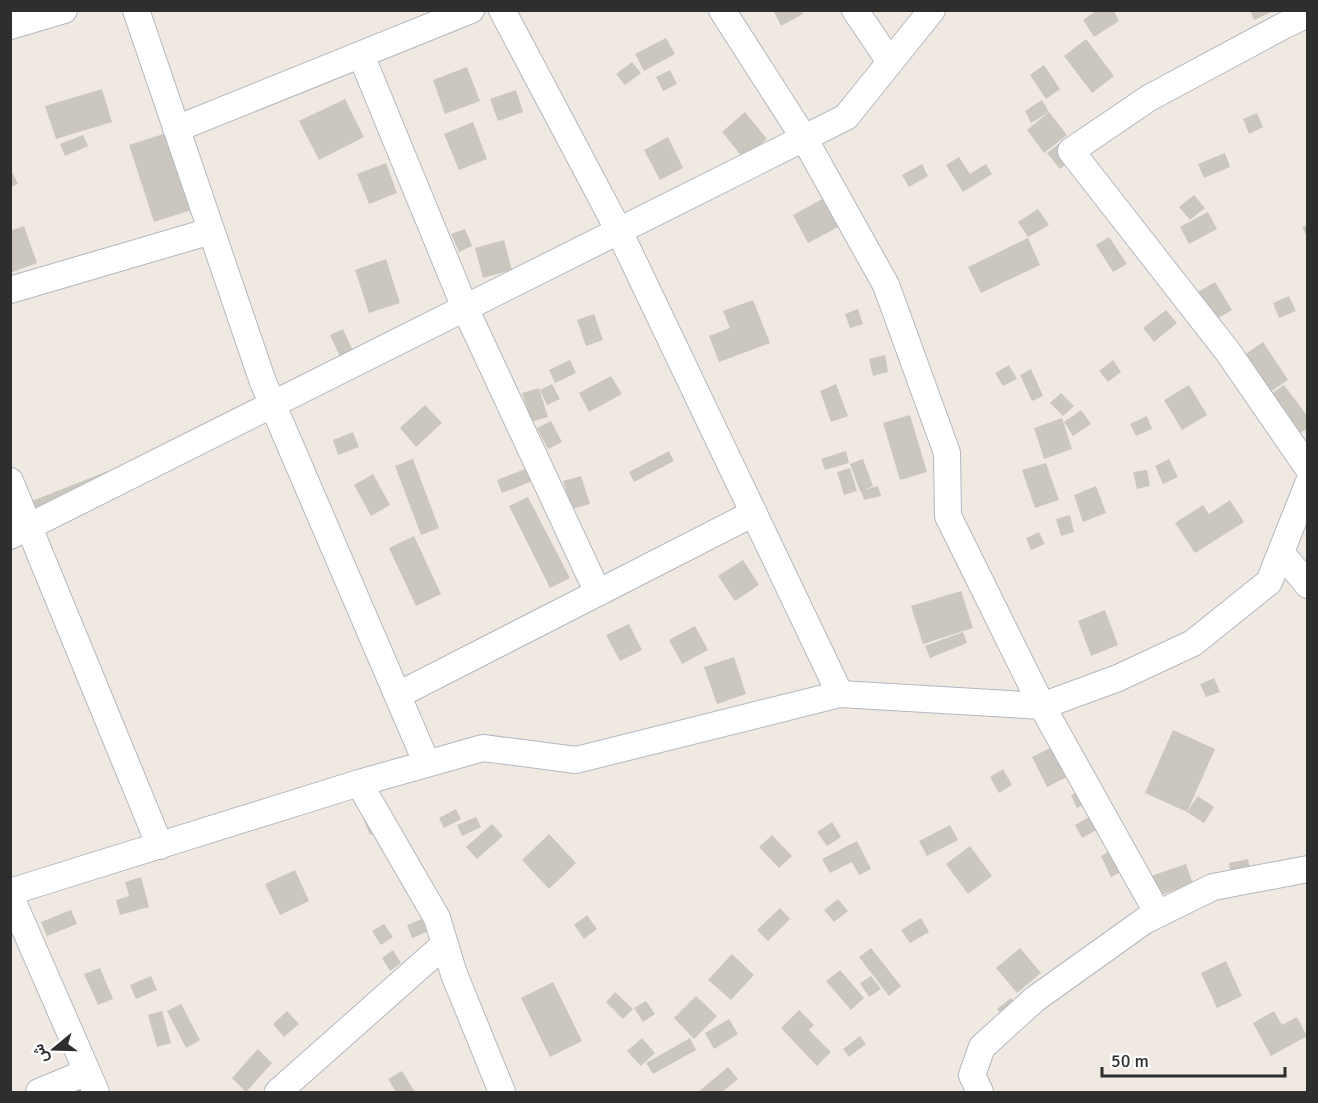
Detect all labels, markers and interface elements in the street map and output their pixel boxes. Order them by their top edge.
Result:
north arrow [24,1019,84,1079]
scale bar [1102,1040,1285,1078]
text: ش [28,1041,53,1066]
text: 50 m [1111,1050,1149,1072]

